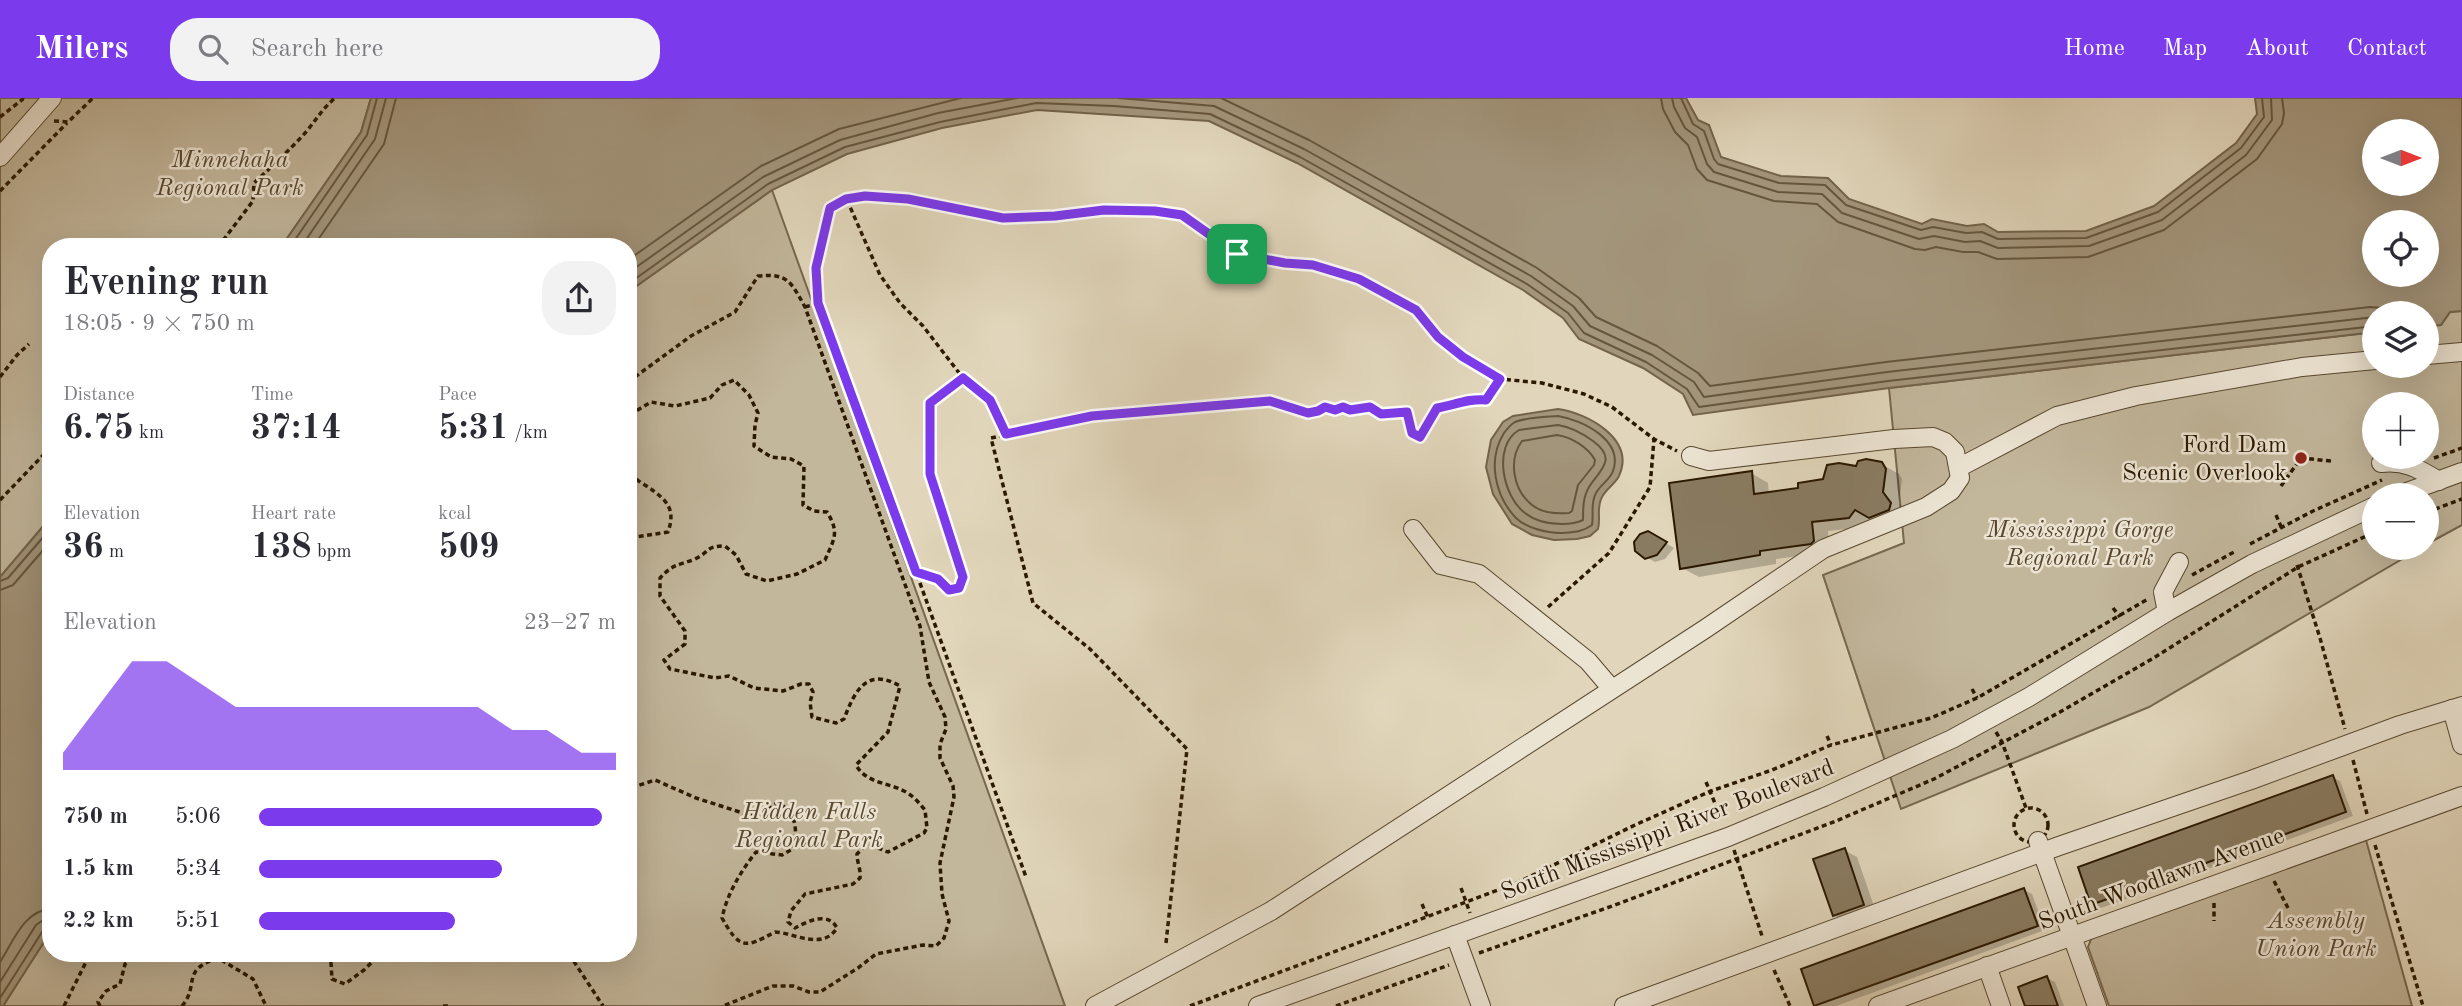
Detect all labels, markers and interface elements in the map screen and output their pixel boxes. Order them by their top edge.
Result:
search box [170,18,660,81]
icon: search [194,30,232,68]
text: Milers [35,33,128,66]
text: Search here [250,36,383,62]
text: Home [2064,37,2125,61]
text: Map [2163,37,2207,61]
text: About [2245,37,2309,61]
text: Contact [2347,37,2427,61]
north arrow [2362,119,2440,196]
map controls [2362,119,2439,560]
park label: Minnehaha Regional Park [155,149,304,201]
button: locate [2362,210,2439,287]
pin [1207,224,1267,284]
icon: arrive [1218,235,1256,273]
button: share [542,261,616,335]
text: Evening run [63,265,269,303]
button: layers [2362,301,2439,378]
text: 18:05 · 9 × 750 m [63,312,255,335]
text: Distance [63,386,135,405]
text: Time [251,386,293,405]
text: Pace [438,386,477,405]
button: + [2362,392,2439,469]
text: 6.75 [63,411,134,446]
text: 37:14 [251,411,342,446]
text: 5:31 [438,411,509,446]
text: km [134,424,164,443]
text: /km [509,424,548,443]
place label: Ford Dam Scenic Overlook [2122,434,2287,486]
marker: Ford Dam Scenic Overlook [2293,450,2309,466]
button: − [2362,483,2439,560]
text: Elevation [63,505,140,524]
text: Heart rate [251,505,336,524]
text: kcal [438,505,471,524]
park label: Mississippi Gorge Regional Park [1985,519,2174,571]
text: 36 [63,530,104,565]
text: 138 [251,530,312,565]
text: 509 [438,530,499,565]
text: m [104,543,124,562]
text: bpm [312,543,352,562]
text: Elevation [63,611,157,634]
text: 23–27 m [524,611,616,634]
street label: South Mississippi River Boulevard [1498,756,1838,906]
park label: Hidden Falls Regional Park [734,801,883,853]
text: 750 m [63,805,128,828]
text: 5:06 [175,805,221,828]
street label: South Woodlawn Avenue [2036,824,2288,936]
text: 1.5 km [63,857,134,880]
text: 5:34 [175,857,221,880]
text: 2.2 km [63,909,134,932]
text: 5:51 [175,909,221,932]
park label: Assembly Union Park [2255,910,2377,962]

